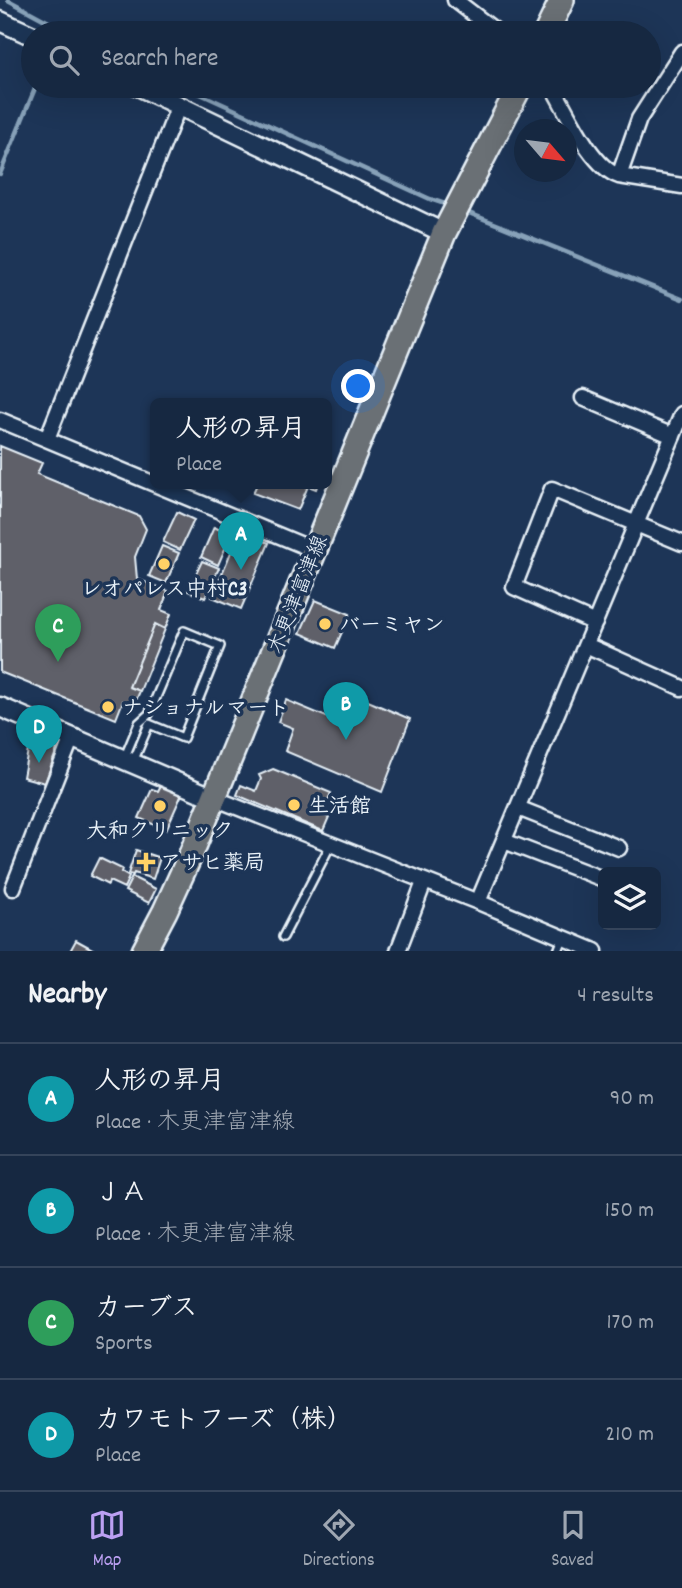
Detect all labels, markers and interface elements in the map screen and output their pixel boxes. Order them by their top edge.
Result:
search box [21,21,661,98]
icon: search [45,41,83,79]
text: Search here [101,41,219,78]
north arrow [514,119,577,182]
your location [341,369,375,403]
popup [150,398,332,489]
text: 人形の昇月 [176,412,306,449]
text: Place [176,449,222,482]
pin: A [218,512,264,570]
street label: 木更津富津線 [262,531,337,659]
marker: レオパレス中村C3 [156,556,172,572]
place label: レオパレス中村C3 [81,576,247,606]
pin: C [35,604,81,662]
place label: バーミヤン [339,612,444,642]
marker: バーミヤン [317,616,333,632]
pin: B [323,682,369,740]
place label: ナショナルマート [122,695,289,725]
marker: ナショナルマート [100,699,116,715]
pin: D [16,705,62,763]
place label: 生活館 [308,793,371,823]
marker: 生活館 [286,797,302,813]
marker: 大和クリニック [152,798,168,814]
place label: 大和クリニック [87,818,234,848]
place label: アサヒ薬局 [160,850,265,880]
marker: アサヒ薬局 [138,854,154,870]
map controls [598,867,661,930]
button: layers [598,867,661,930]
text: Nearby [28,975,106,1018]
text: 4 results [577,980,654,1013]
text: 人形の昇月 [95,1064,225,1101]
text: A [45,1083,57,1116]
text: 90 m [610,1083,654,1116]
text: Place · 木更津富津線 [95,1107,295,1140]
text: ＪＡ [95,1176,147,1213]
text: B [46,1195,56,1228]
text: 150 m [605,1195,654,1228]
text: Place · 木更津富津線 [95,1219,295,1252]
text: カーブス [95,1291,197,1328]
text: C [45,1307,57,1340]
text: 170 m [607,1307,654,1340]
text: Sports [95,1328,153,1361]
text: カワモトフーズ（株） [95,1403,352,1440]
text: D [45,1419,57,1452]
text: 210 m [605,1419,654,1452]
text: Place [95,1440,141,1473]
tab: Map [88,1506,126,1575]
tab: Directions [303,1506,375,1575]
tab: Saved [551,1506,594,1575]

